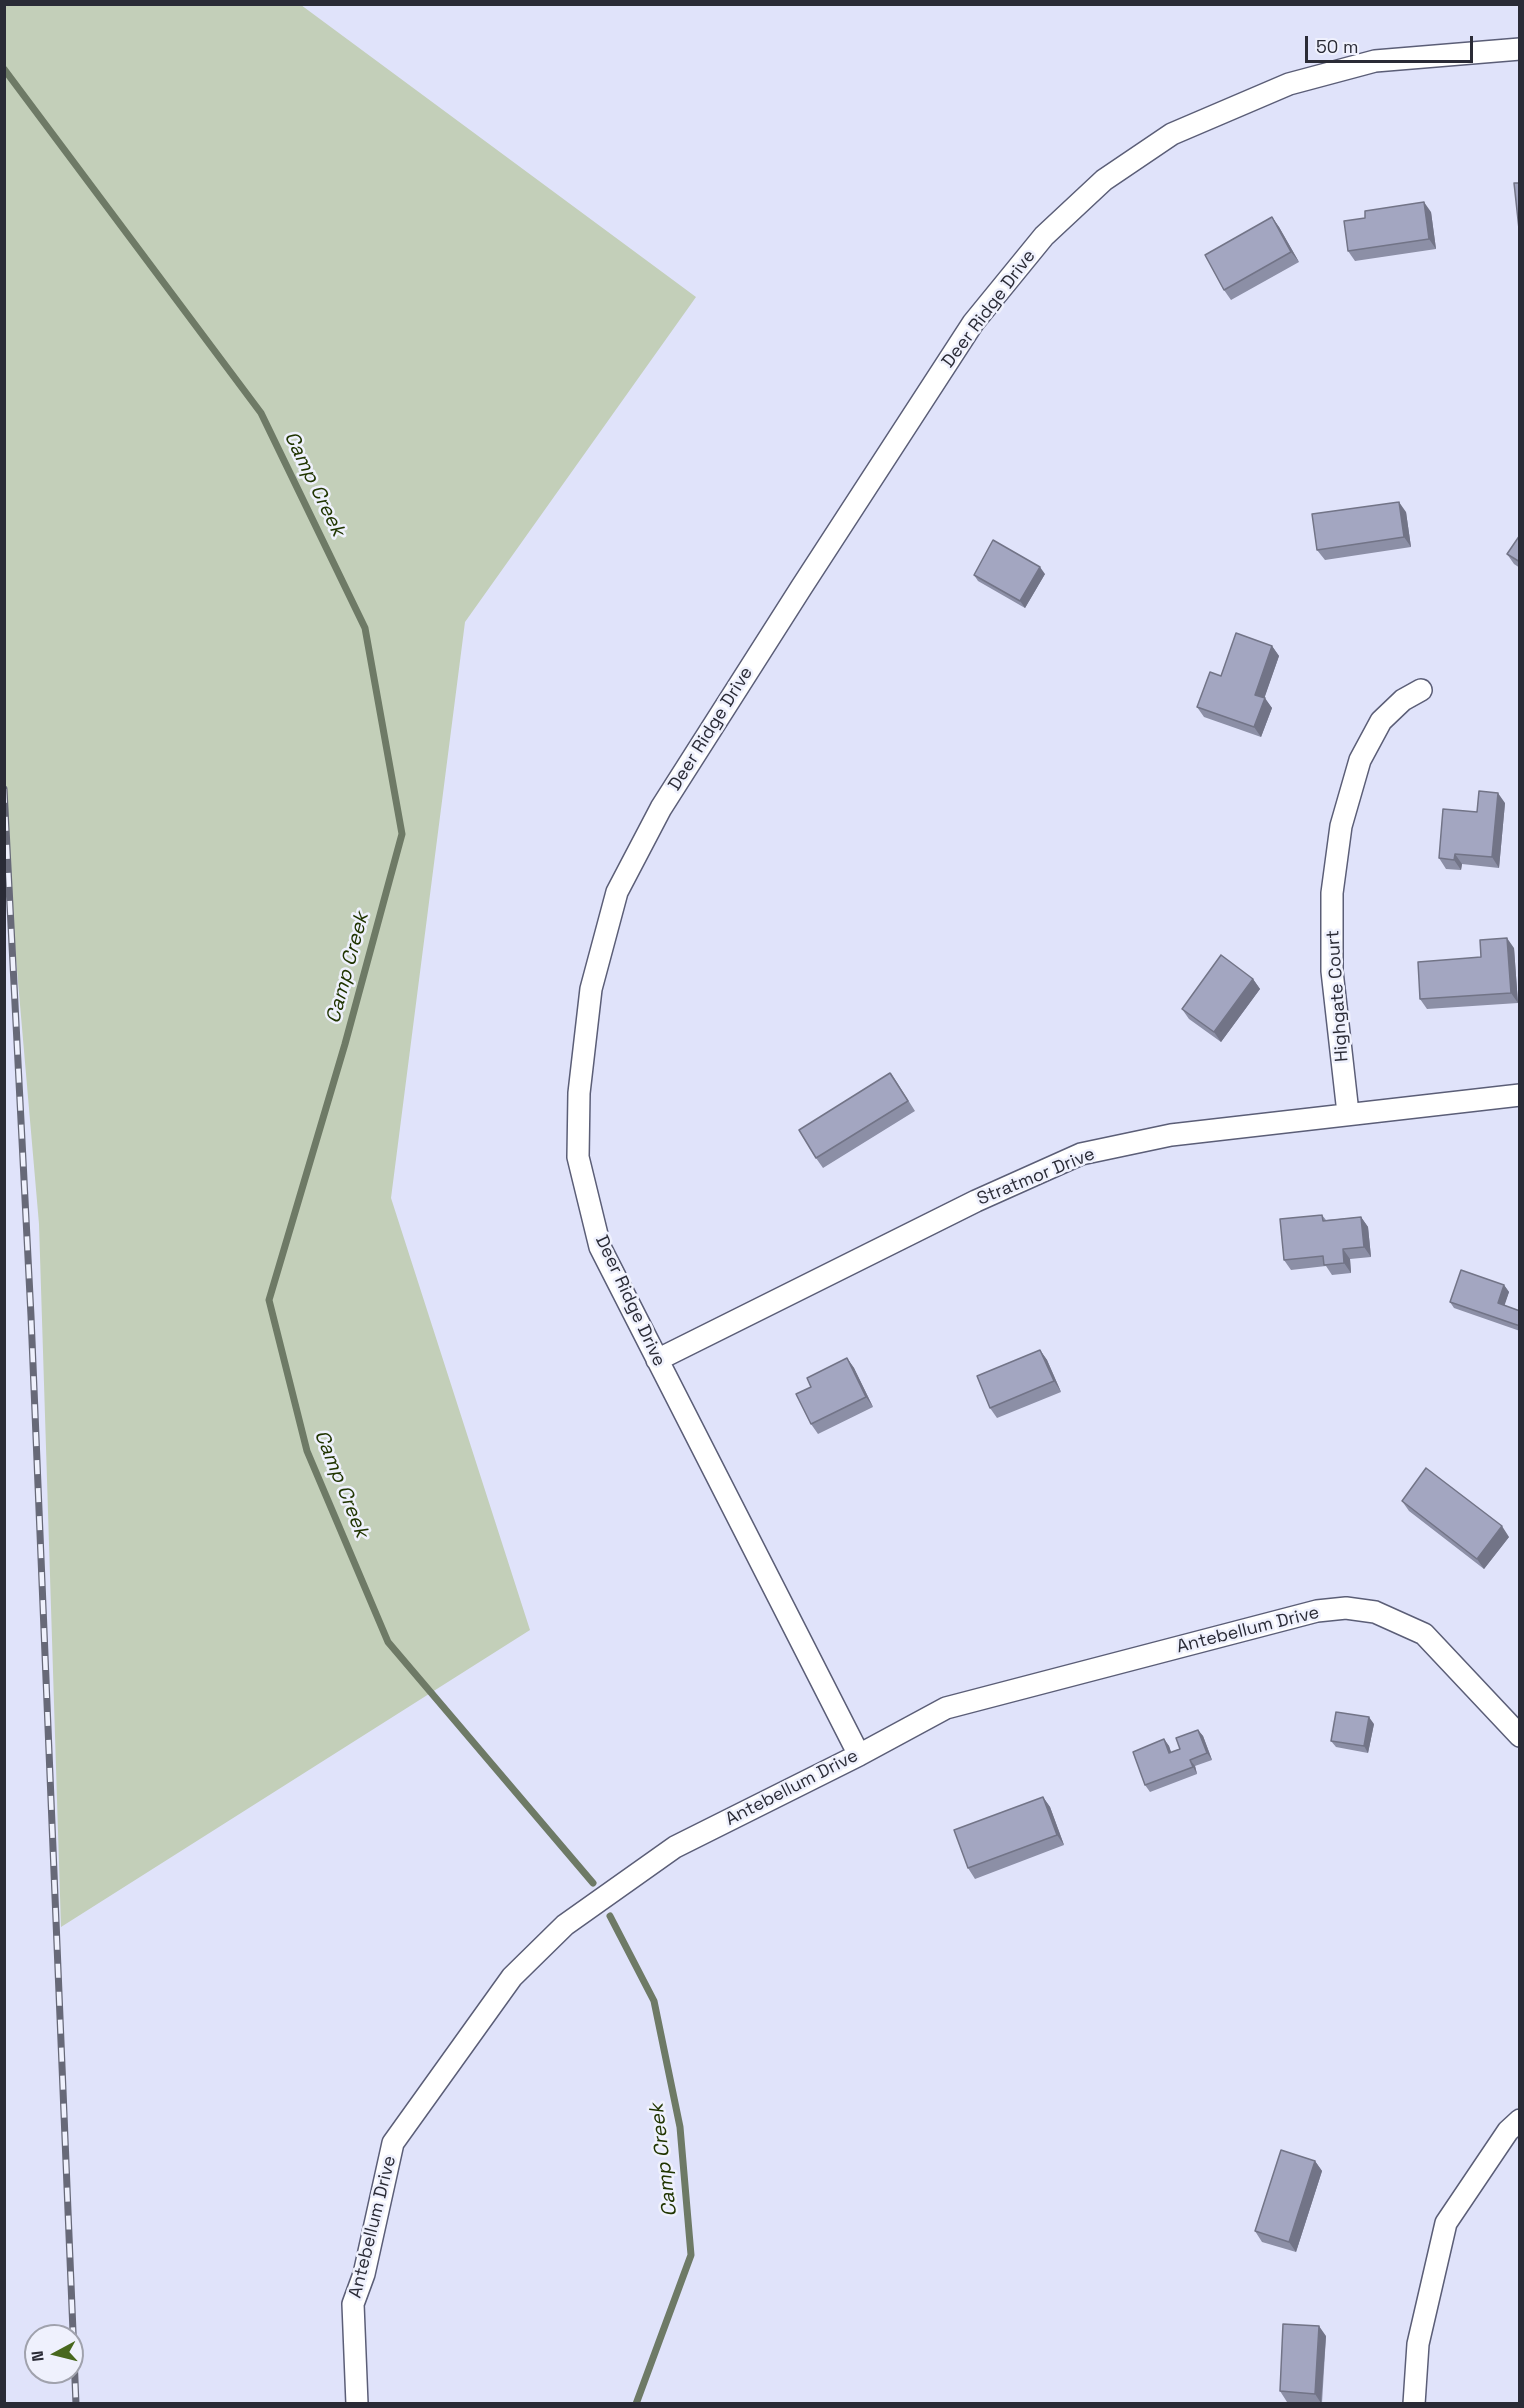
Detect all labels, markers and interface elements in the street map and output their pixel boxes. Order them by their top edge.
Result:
scale bar [1308,24,1476,62]
text: 50 m [1316,35,1358,58]
street label: Deer Ridge Drive [938,246,1040,372]
water label: Camp Creek [278,427,350,541]
street label: Deer Ridge Drive [664,663,758,795]
water label: Camp Creek [322,910,374,1026]
street label: Highgate Court [1323,929,1353,1063]
street label: Stratmor Drive [974,1144,1098,1210]
street label: Deer Ridge Drive [590,1232,670,1370]
water label: Camp Creek [309,1427,373,1541]
street label: Antebellum Drive [1175,1602,1321,1658]
street label: Antebellum Drive [722,1745,862,1831]
water label: Camp Creek [645,2102,683,2218]
street label: Antebellum Drive [345,2154,401,2300]
north arrow [24,2324,84,2384]
text: N [27,2349,49,2363]

